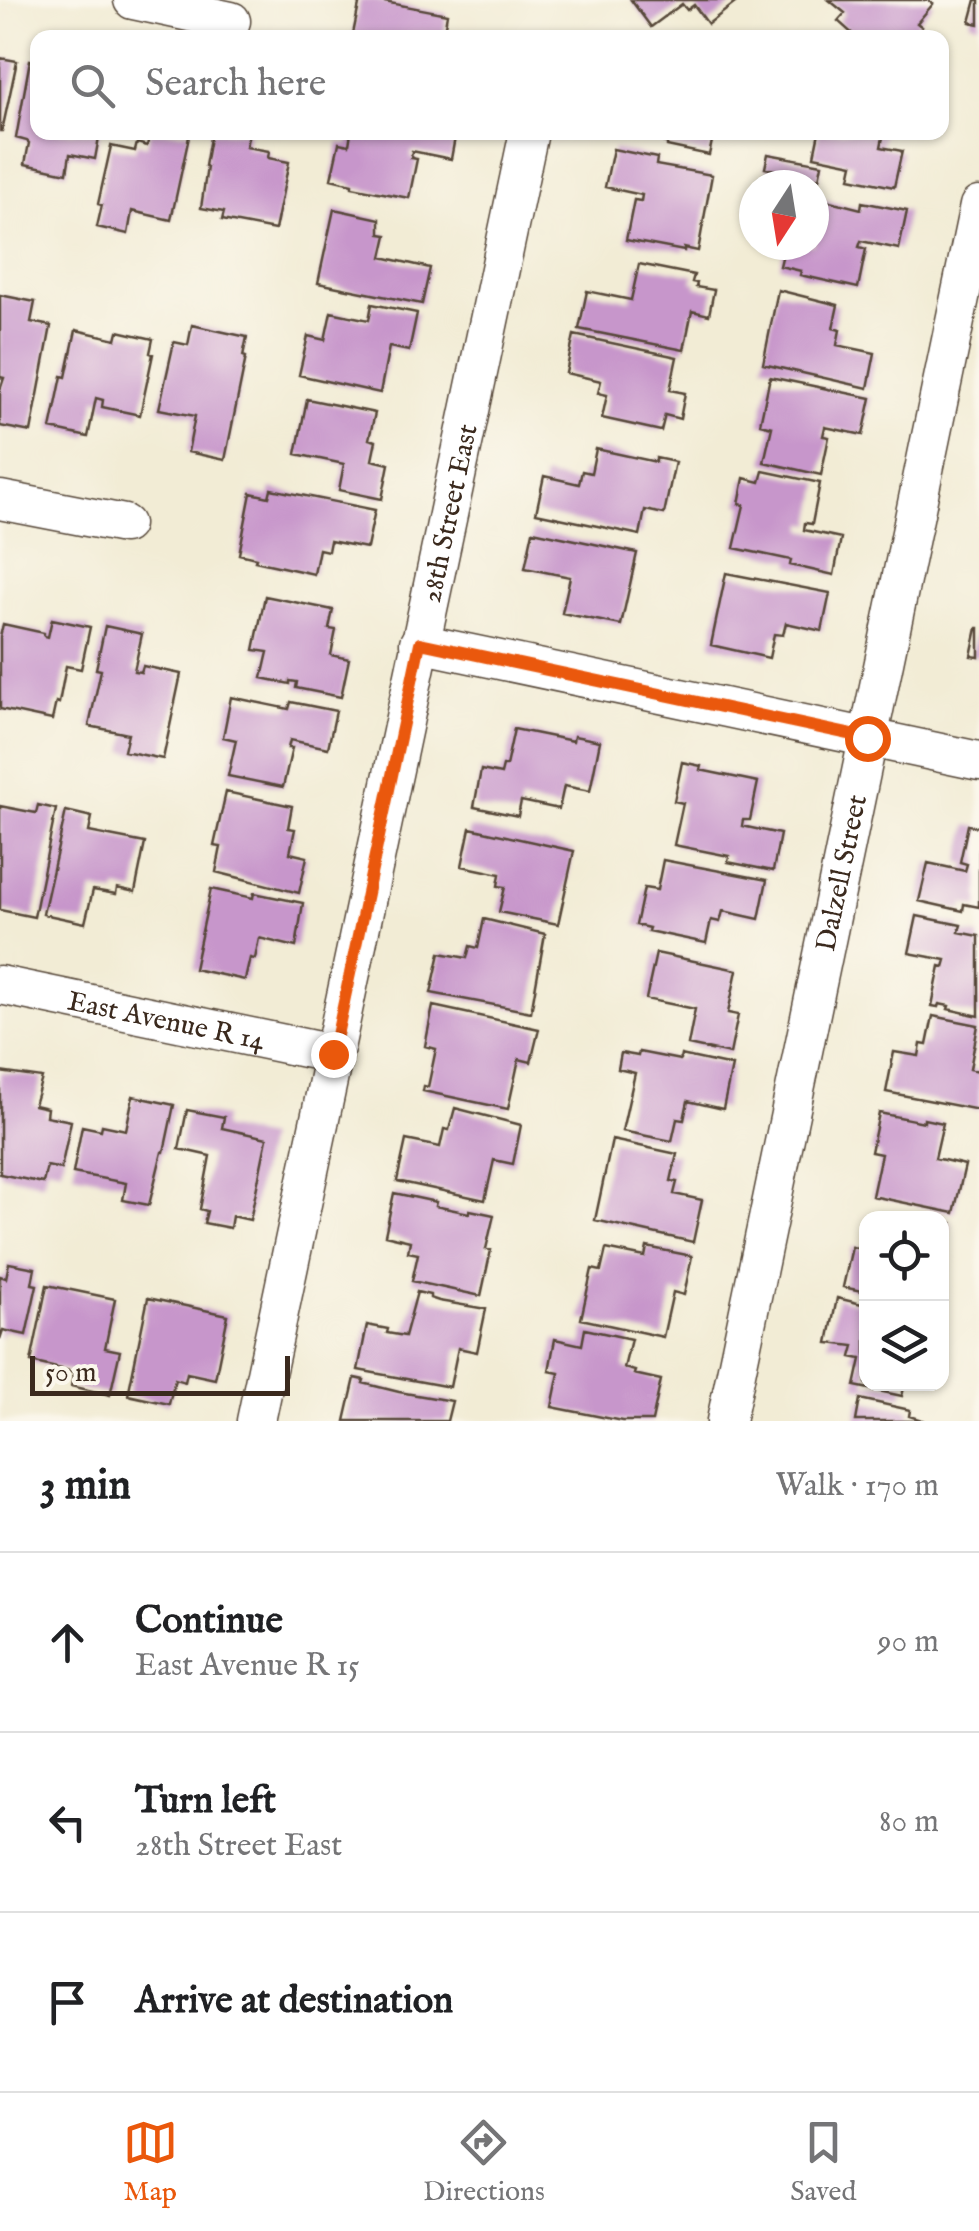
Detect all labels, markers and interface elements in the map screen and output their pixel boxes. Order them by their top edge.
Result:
search box [30,30,949,140]
icon: search [65,58,120,113]
text: Search here [145,61,326,109]
north arrow [739,170,829,260]
street label: 28th Street East [415,421,487,606]
route start [845,716,891,762]
street label: Dalzell Street [809,791,876,955]
street label: East Avenue R 14 [64,984,268,1059]
route end [311,1032,357,1078]
map controls [859,1211,949,1391]
button: locate [859,1211,949,1301]
button: layers [859,1301,949,1391]
scale bar [30,1351,290,1396]
text: 50 m [45,1356,97,1391]
text: 3 min [40,1460,131,1513]
text: Walk · 170 m [775,1466,939,1507]
text: Continue [135,1598,283,1646]
icon: ahead [40,1615,95,1670]
text: 90 m [878,1622,939,1663]
text: East Avenue R 15 [135,1646,360,1687]
text: Turn left [135,1778,276,1826]
icon: left [40,1795,95,1850]
text: 80 m [879,1802,939,1843]
text: 28th Street East [135,1826,342,1867]
icon: arrive [40,1975,95,2030]
text: Arrive at destination [135,1978,453,2026]
tab: Map [123,2115,178,2210]
tab: Directions [423,2115,545,2210]
tab: Saved [790,2115,856,2210]

